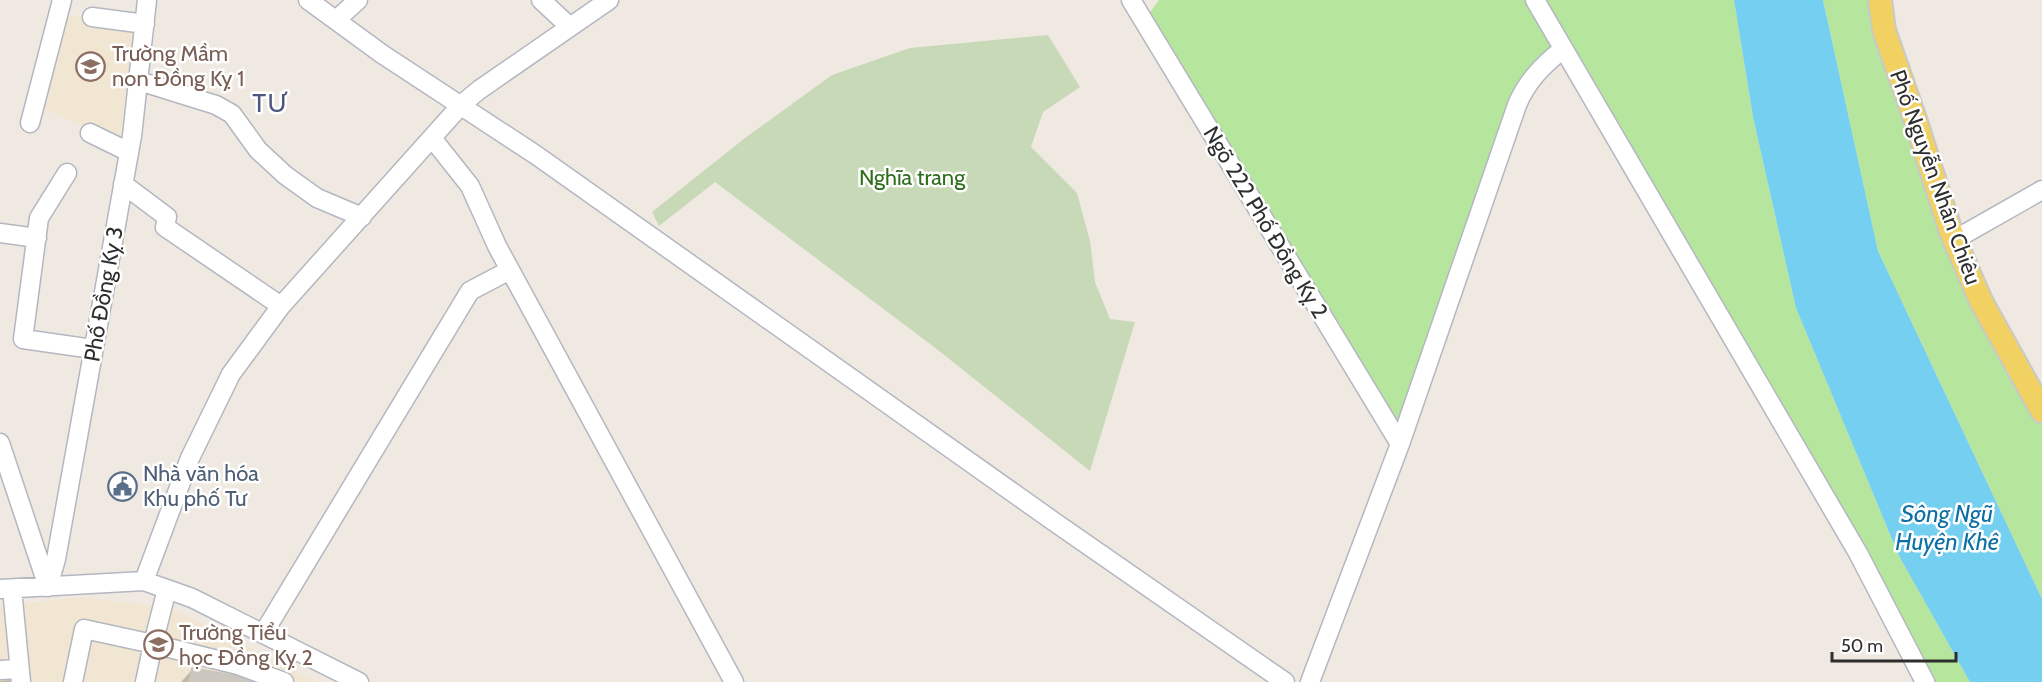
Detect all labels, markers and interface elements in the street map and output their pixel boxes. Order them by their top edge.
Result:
place label: Trường Mầm non Đồng Kỵ 1 [112,40,244,92]
school or university icon: Trường Mầm non Đồng Kỵ 1 [75,50,107,82]
street label: Phố Nguyễn Nhân Chiêu [1884,66,1987,288]
district label: TƯ [252,87,289,119]
street label: Ngõ 222 Phố Đồng Kỵ 2 [1198,121,1334,323]
park label: Nghĩa trang [859,164,966,191]
street label: Phố Đồng Kỵ 3 [78,224,129,364]
place label: Nhà văn hóa Khu phố Tư [143,460,259,512]
public building icon: Nhà văn hóa Khu phố Tư [106,470,138,502]
water label: Sông Ngũ Huyện Khê [1895,499,1999,556]
place label: Trường Tiểu học Đồng Kỵ 2 [179,619,313,671]
scale bar [1832,625,1956,663]
school or university icon: Trường Tiểu học Đồng Kỵ 2 [142,629,174,661]
text: 50 m [1841,635,1883,657]

